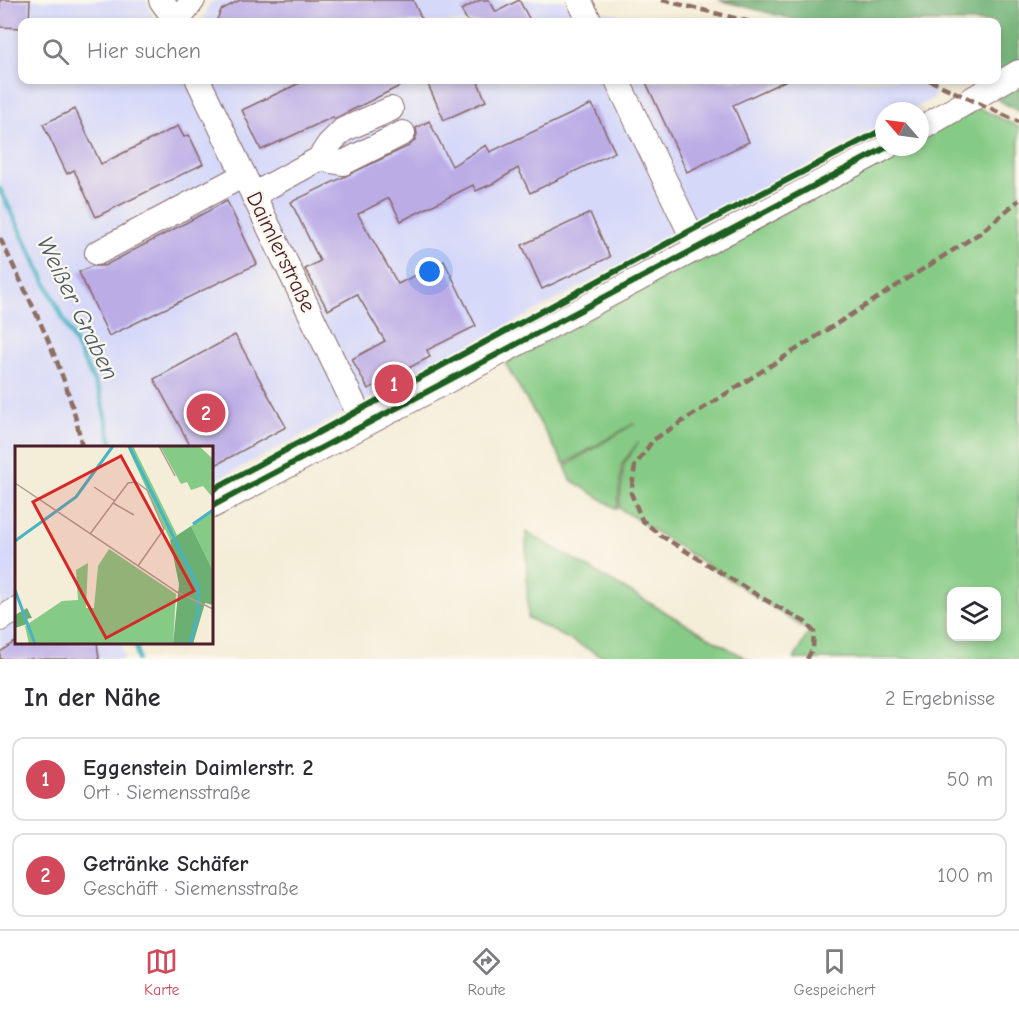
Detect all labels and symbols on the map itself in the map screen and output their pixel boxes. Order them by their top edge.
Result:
north arrow [875,102,929,156]
street label: Daimlerstraße [241,188,321,316]
water label: Weißer Graben [31,232,125,384]
your location [415,257,444,286]
pin: 1 [374,362,414,406]
pin: 2 [186,390,226,436]
inset map [15,446,213,644]

